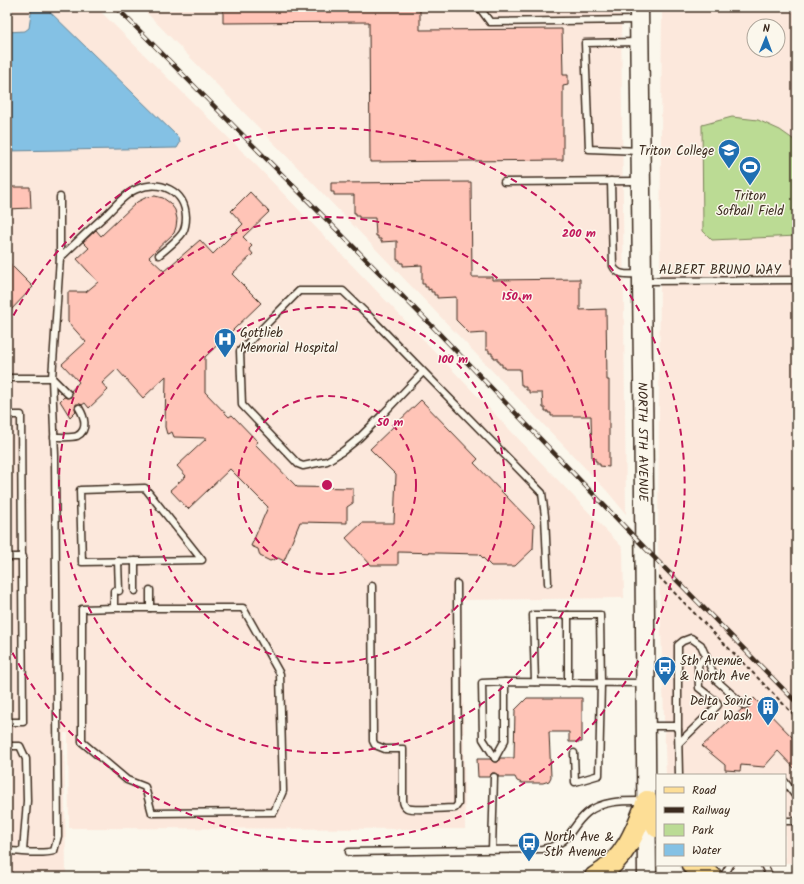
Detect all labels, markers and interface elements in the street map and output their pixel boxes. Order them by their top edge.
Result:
north arrow [746,18,786,58]
text: N [763,20,770,38]
school or university icon: Triton College [716,137,742,170]
place label: Triton College [639,141,714,162]
sports icon: Triton Sofball Field [737,154,763,187]
place label: Triton Sofball Field [716,186,784,222]
text: 200 m [562,224,596,243]
street label: ALBERT BRUNO WAY [659,260,781,281]
text: 150 m [502,287,532,306]
place label: Gottlieb Memorial Hospital [240,323,338,359]
hospital icon: Gottlieb Memorial Hospital [212,326,238,359]
text: 100 m [438,350,468,369]
street label: NORTH 5TH AVENUE [631,382,653,502]
text: 50 m [376,413,404,432]
centre of rings [320,478,334,492]
place label: 5th Avenue & North Ave [680,651,750,687]
bus stop icon: 5th Avenue & North Ave [652,654,678,687]
place label: Delta Sonic Car Wash [690,691,752,727]
building icon: Delta Sonic Car Wash [755,694,781,727]
legend [656,774,786,866]
text: Road [692,781,717,800]
text: Railway [692,801,730,820]
text: Park [692,821,714,840]
place label: North Ave & 5th Avenue [544,827,614,863]
bus stop icon: North Ave & 5th Avenue [516,830,542,863]
text: Water [692,841,722,860]

